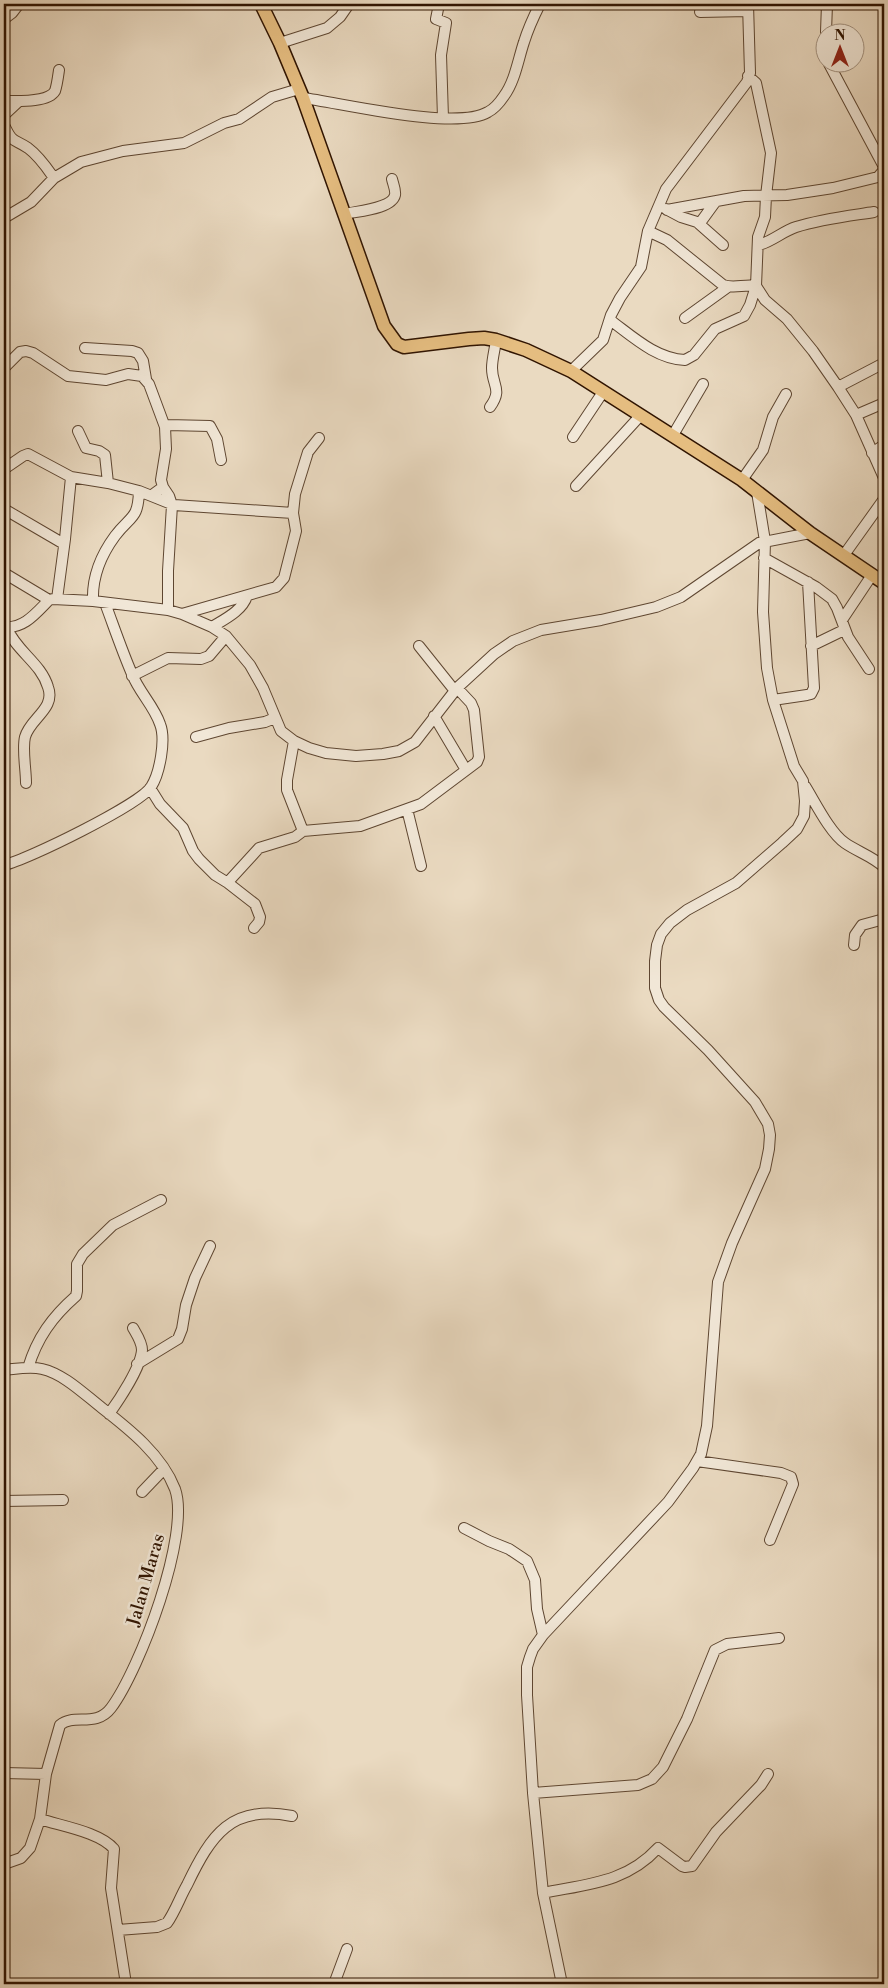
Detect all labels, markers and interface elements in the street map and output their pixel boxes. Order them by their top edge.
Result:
north arrow [816,22,866,72]
text: N [834,27,846,45]
street label: Jalan Maras [122,1531,170,1630]

